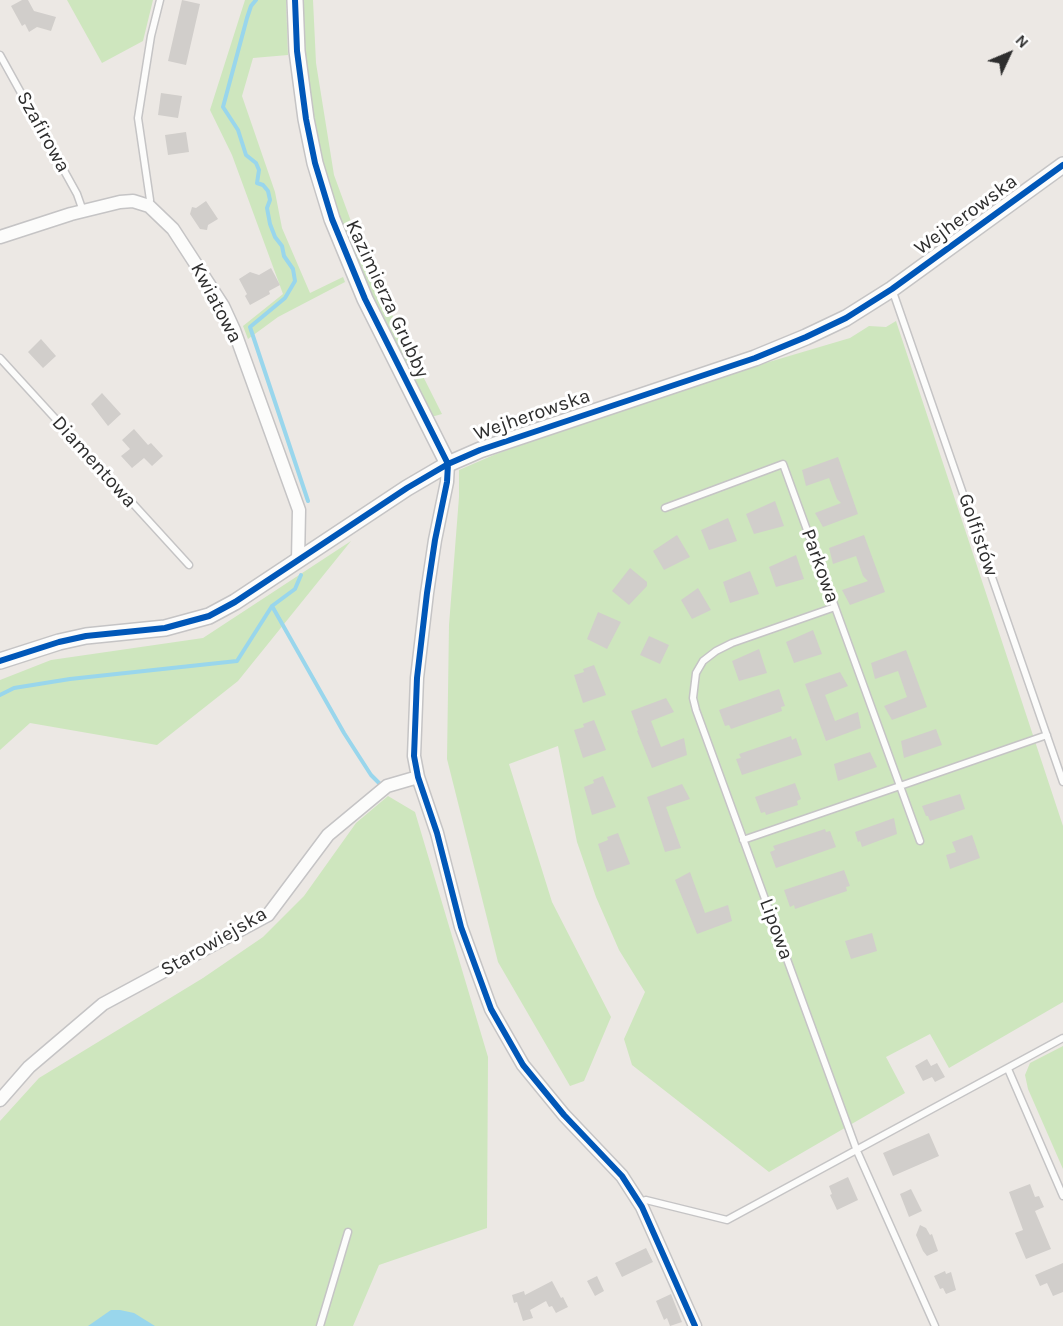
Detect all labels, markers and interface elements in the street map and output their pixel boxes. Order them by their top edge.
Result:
north arrow [979,24,1039,84]
text: N [1011,30,1033,52]
street label: Szafirowa [11,87,75,177]
street label: Wejherowska [910,170,1022,260]
street label: Kazimierza Grubby [340,216,434,382]
street label: Kwiatowa [185,259,247,347]
street label: Wejherowska [471,384,593,446]
street label: Diamentowa [47,411,141,513]
street label: Golfistów [953,491,1003,579]
street label: Parkowa [796,526,844,606]
street label: Lipowa [754,895,798,963]
street label: Starowiejska [157,902,271,982]

